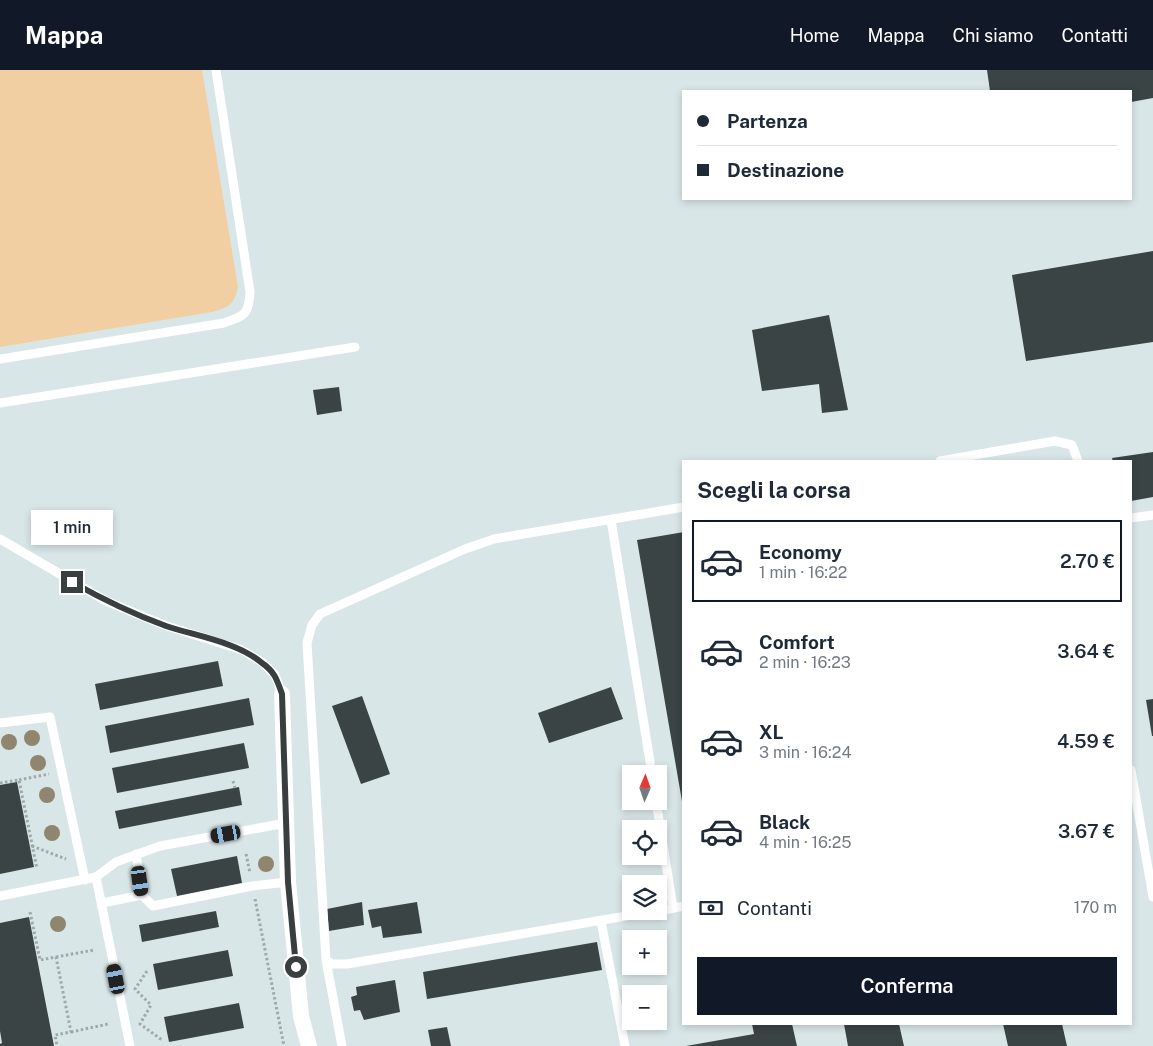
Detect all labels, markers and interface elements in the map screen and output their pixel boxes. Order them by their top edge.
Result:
text: Mappa [25,21,103,49]
text: Home [790,25,839,46]
text: Mappa [867,25,925,46]
text: Chi siamo [953,25,1033,46]
text: Contatti [1061,25,1128,46]
text: Partenza [727,110,808,132]
text: Destinazione [727,159,844,181]
text: Scegli la corsa [697,477,851,503]
callout: 1 min [31,510,113,544]
text: 1 min [53,518,91,537]
icon: car [699,539,744,584]
text: Economy [759,541,842,563]
text: 2.70 € [1060,550,1115,572]
text: 1 min · 16:22 [759,563,847,582]
route end [61,571,83,593]
icon: car [699,629,744,674]
text: Comfort [759,631,835,653]
text: 3.64 € [1057,640,1115,662]
text: 2 min · 16:23 [759,653,851,672]
icon: car [699,719,744,764]
text: XL [759,721,784,743]
text: 4.59 € [1057,730,1115,752]
text: 3 min · 16:24 [759,743,851,762]
north arrow [622,765,668,810]
map controls [622,765,667,1030]
icon: car [699,809,744,854]
text: Black [759,811,810,833]
button: locate [622,820,667,865]
text: 3.67 € [1058,820,1115,842]
car [209,824,242,844]
text: 4 min · 16:25 [759,833,852,852]
car [130,865,149,897]
button: layers [622,875,667,920]
icon: cash [697,894,725,922]
text: Contanti [737,897,812,919]
text: 170 m [1074,898,1117,917]
button: + [622,930,667,975]
route start [285,956,307,978]
button: Conferma [697,957,1117,1015]
car [105,963,126,995]
button: − [622,985,667,1030]

